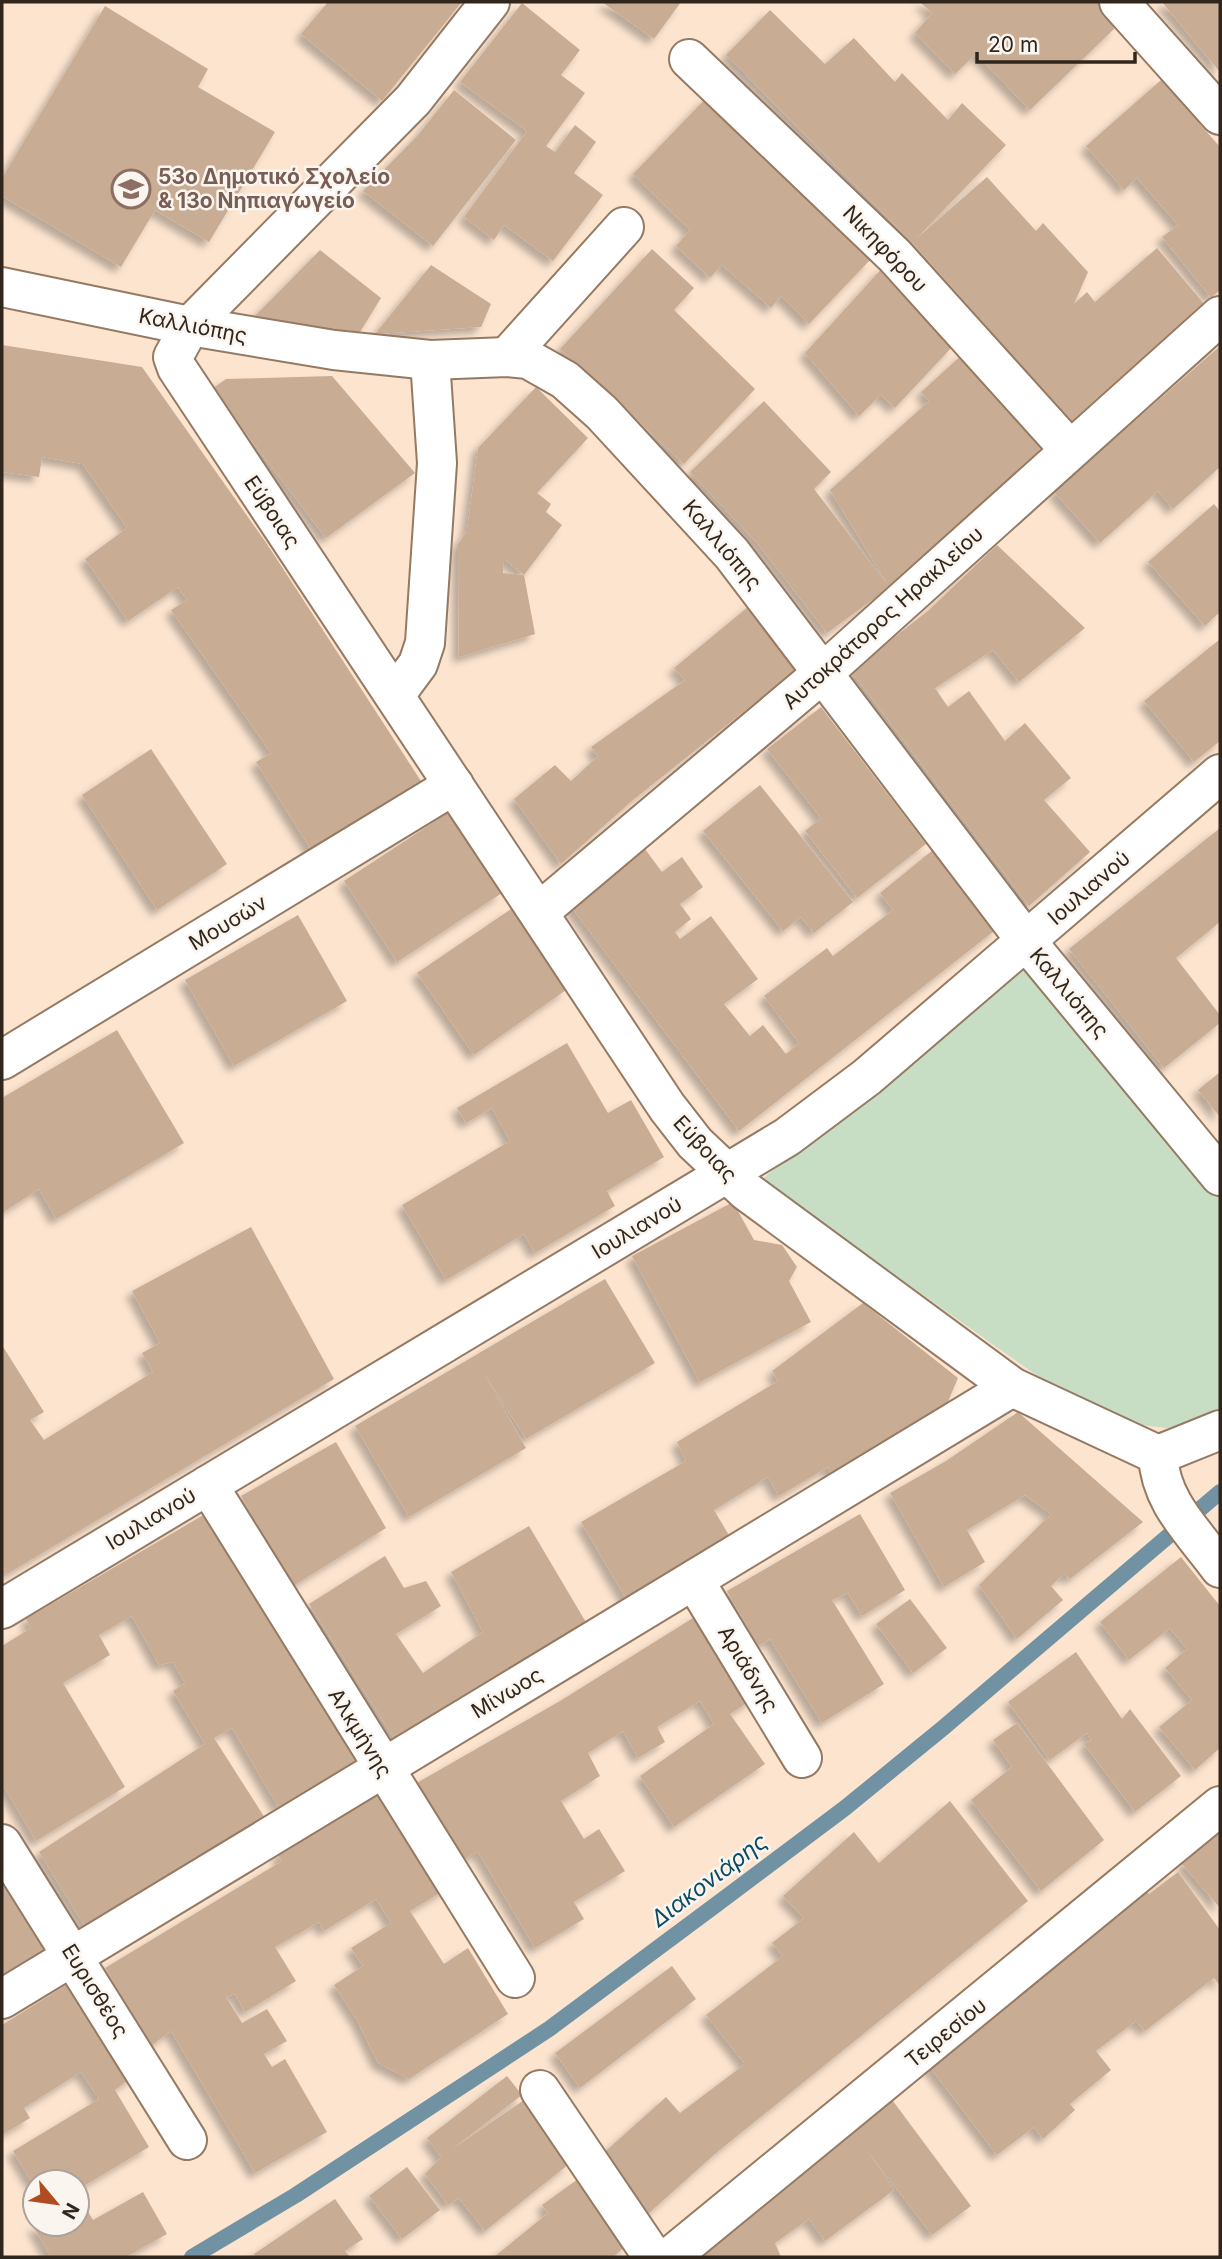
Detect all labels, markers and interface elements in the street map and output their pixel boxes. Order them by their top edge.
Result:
scale bar [977,21,1134,65]
text: 20 m [988,32,1038,57]
place label: 53ο Δημοτικό Σχολείο & 13ο Νηπιαγωγείο [158,164,390,213]
school or university icon: 53ο Δημοτικό Σχολείο & 13ο Νηπιαγωγείο [110,168,152,210]
street label: Νικηφόρου [838,200,933,297]
street label: Καλλιόπης [137,303,249,348]
street label: Εύβοιας [239,471,306,553]
street label: Καλλιόπης [678,495,767,595]
street label: Αυτοκράτορος Ηρακλείου [777,521,988,714]
street label: Ιουλιανού [1043,845,1135,930]
street label: Μουσών [184,890,271,956]
street label: Καλλιόπης [1025,943,1114,1043]
street label: Εύβοιας [668,1110,742,1187]
street label: Ιουλιανού [587,1191,686,1264]
street label: Ιουλιανού [101,1482,200,1555]
street label: Αριάδνης [713,1621,784,1716]
street label: Μίνωος [467,1662,547,1724]
street label: Αλκμήνης [323,1684,398,1782]
water label: Διακονιάρης [644,1827,773,1934]
street label: Ευρισθέος [57,1939,134,2042]
street label: Τειρεσίου [900,1992,991,2073]
north arrow [21,2168,91,2238]
text: N [57,2199,84,2223]

